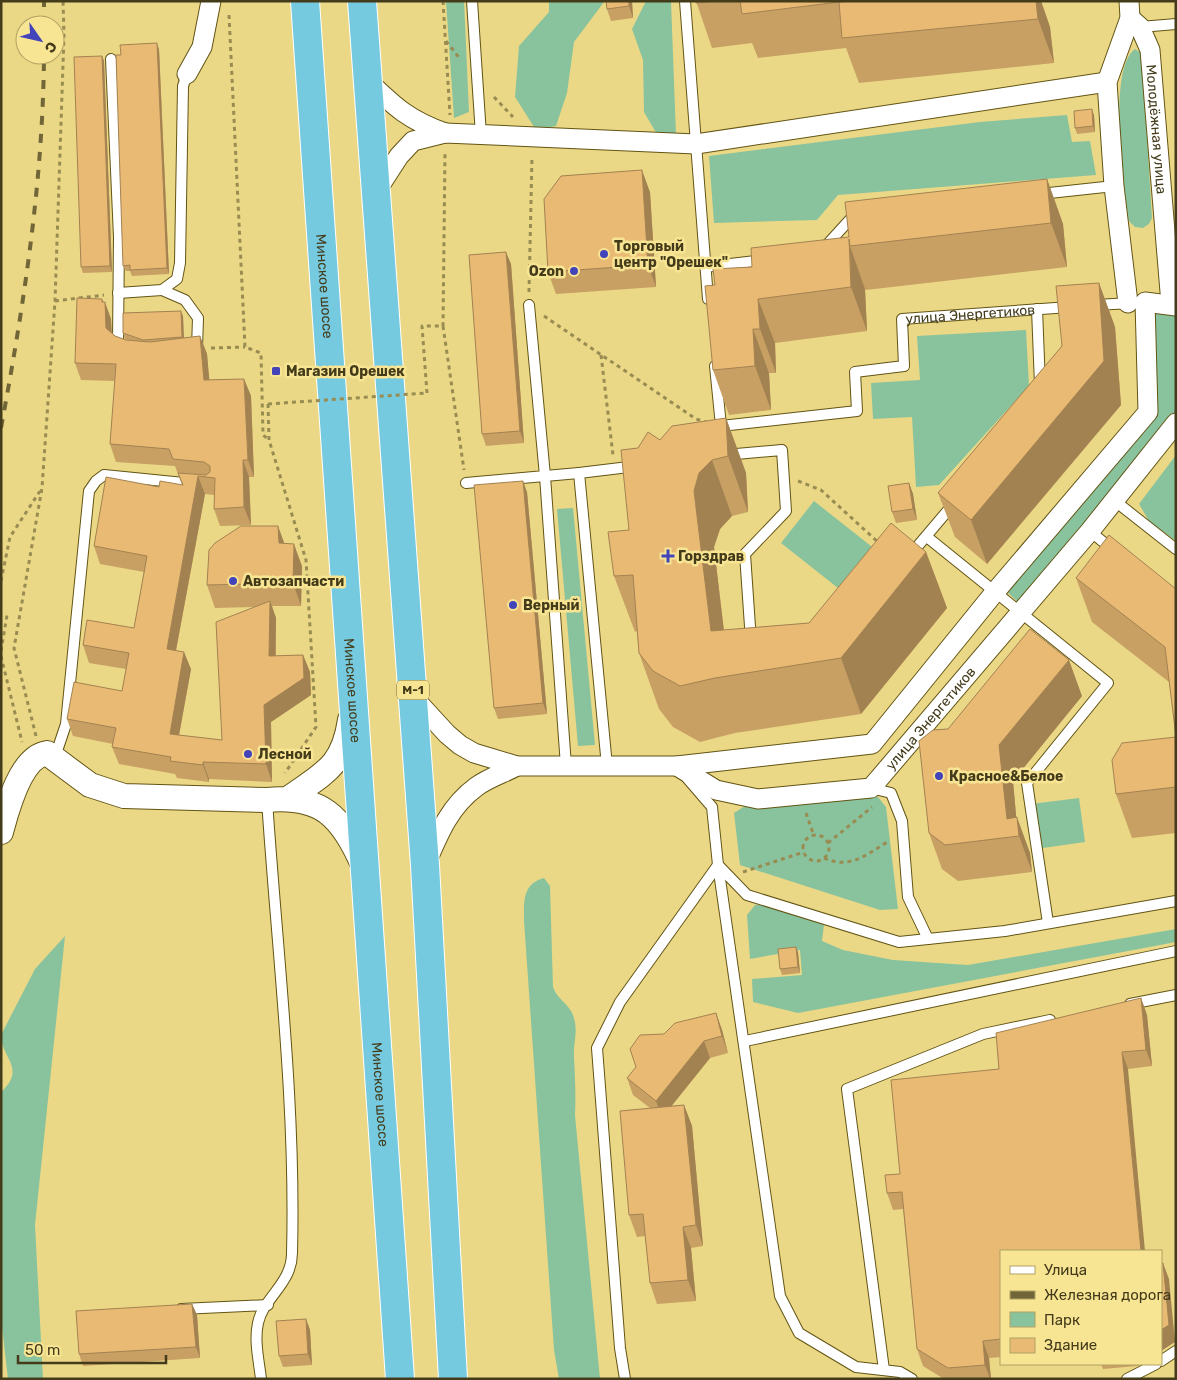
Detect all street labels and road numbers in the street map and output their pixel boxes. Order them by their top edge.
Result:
street label: Молодёжная улица [1142,64,1170,195]
street label: Минское шоссе [312,233,336,339]
street label: улица Энергетиков [905,302,1036,328]
street label: Минское шоссе [340,638,364,743]
street label: улица Энергетиков [882,663,980,773]
road number: М-1 [397,680,429,700]
street label: Минское шоссе [368,1042,392,1147]

